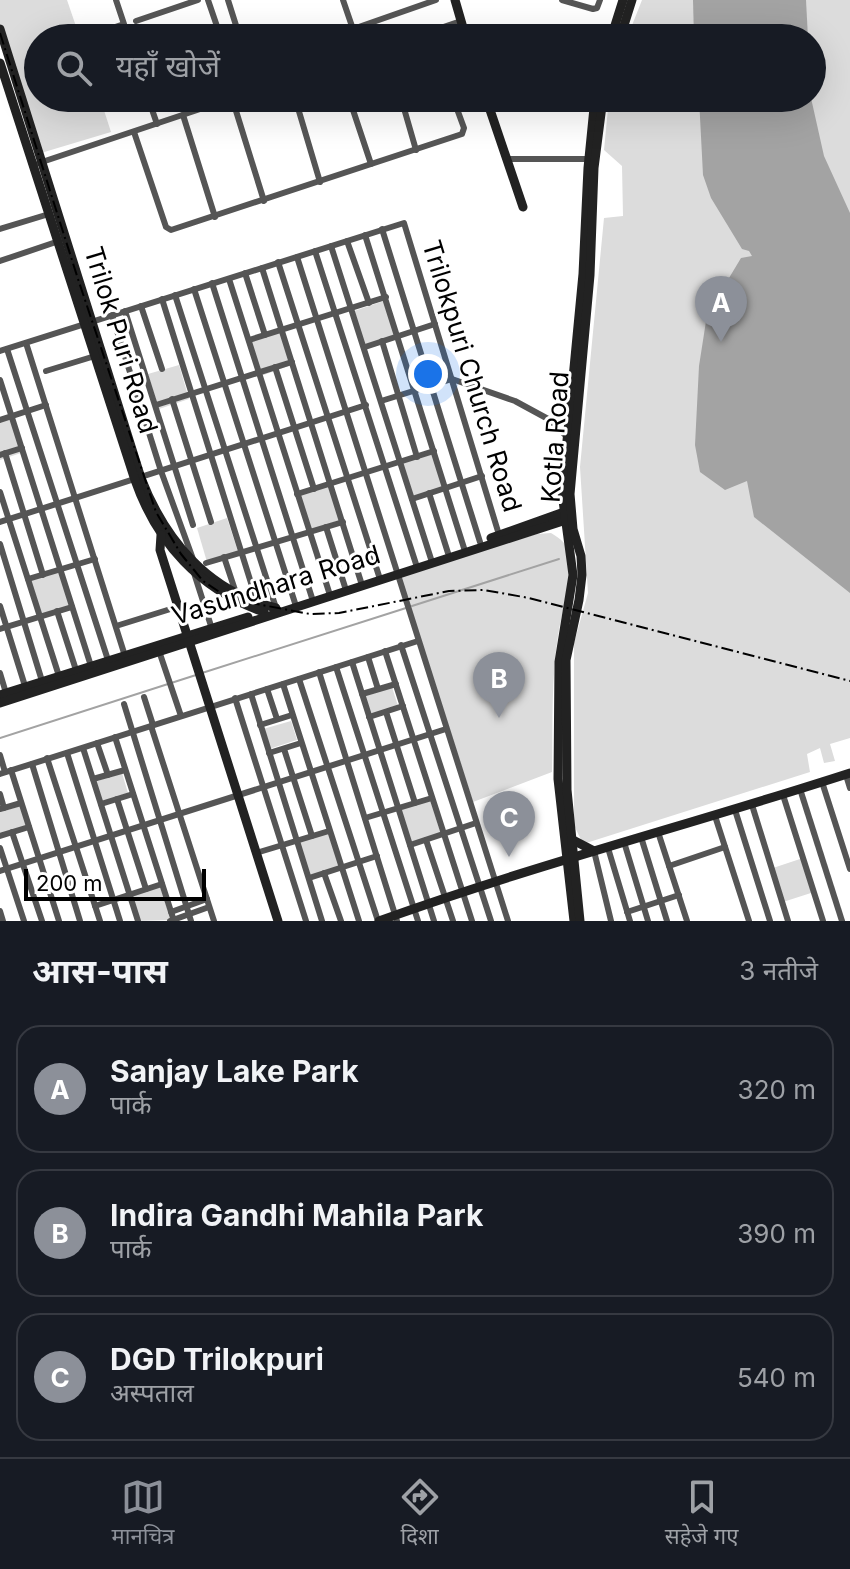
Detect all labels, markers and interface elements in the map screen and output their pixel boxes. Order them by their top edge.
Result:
search box [24,24,826,112]
icon: search [52,46,96,90]
text: यहाँ खोजें [116,48,220,84]
street label: Trilokpuri Church Road [416,236,529,515]
street label: Trilok Puri Road [78,243,165,437]
pin: A [695,276,747,342]
your location [408,354,448,394]
street label: Kotla Road [534,370,575,504]
street label: Vasundhara Road [168,538,384,631]
pin: B [473,652,525,718]
pin: C [483,791,535,857]
scale bar [24,865,206,901]
text: 200 m [36,870,103,896]
text: आस-पास [32,950,168,991]
text: 3 नतीजे [739,955,818,986]
text: Sanjay Lake Park [110,1053,359,1089]
text: A [50,1074,70,1105]
text: 320 m [738,1074,816,1105]
text: पार्क [110,1089,151,1120]
text: Indira Gandhi Mahila Park [110,1197,483,1233]
text: B [51,1218,69,1249]
text: 390 m [737,1218,816,1249]
text: पार्क [110,1233,151,1264]
text: DGD Trilokpuri [110,1341,324,1377]
text: C [50,1362,70,1393]
text: 540 m [737,1362,816,1393]
text: अस्पताल [110,1377,194,1408]
tab: मानचित्र [112,1475,174,1553]
tab: दिशा [398,1475,442,1553]
tab: सहेजे गए [665,1475,738,1553]

